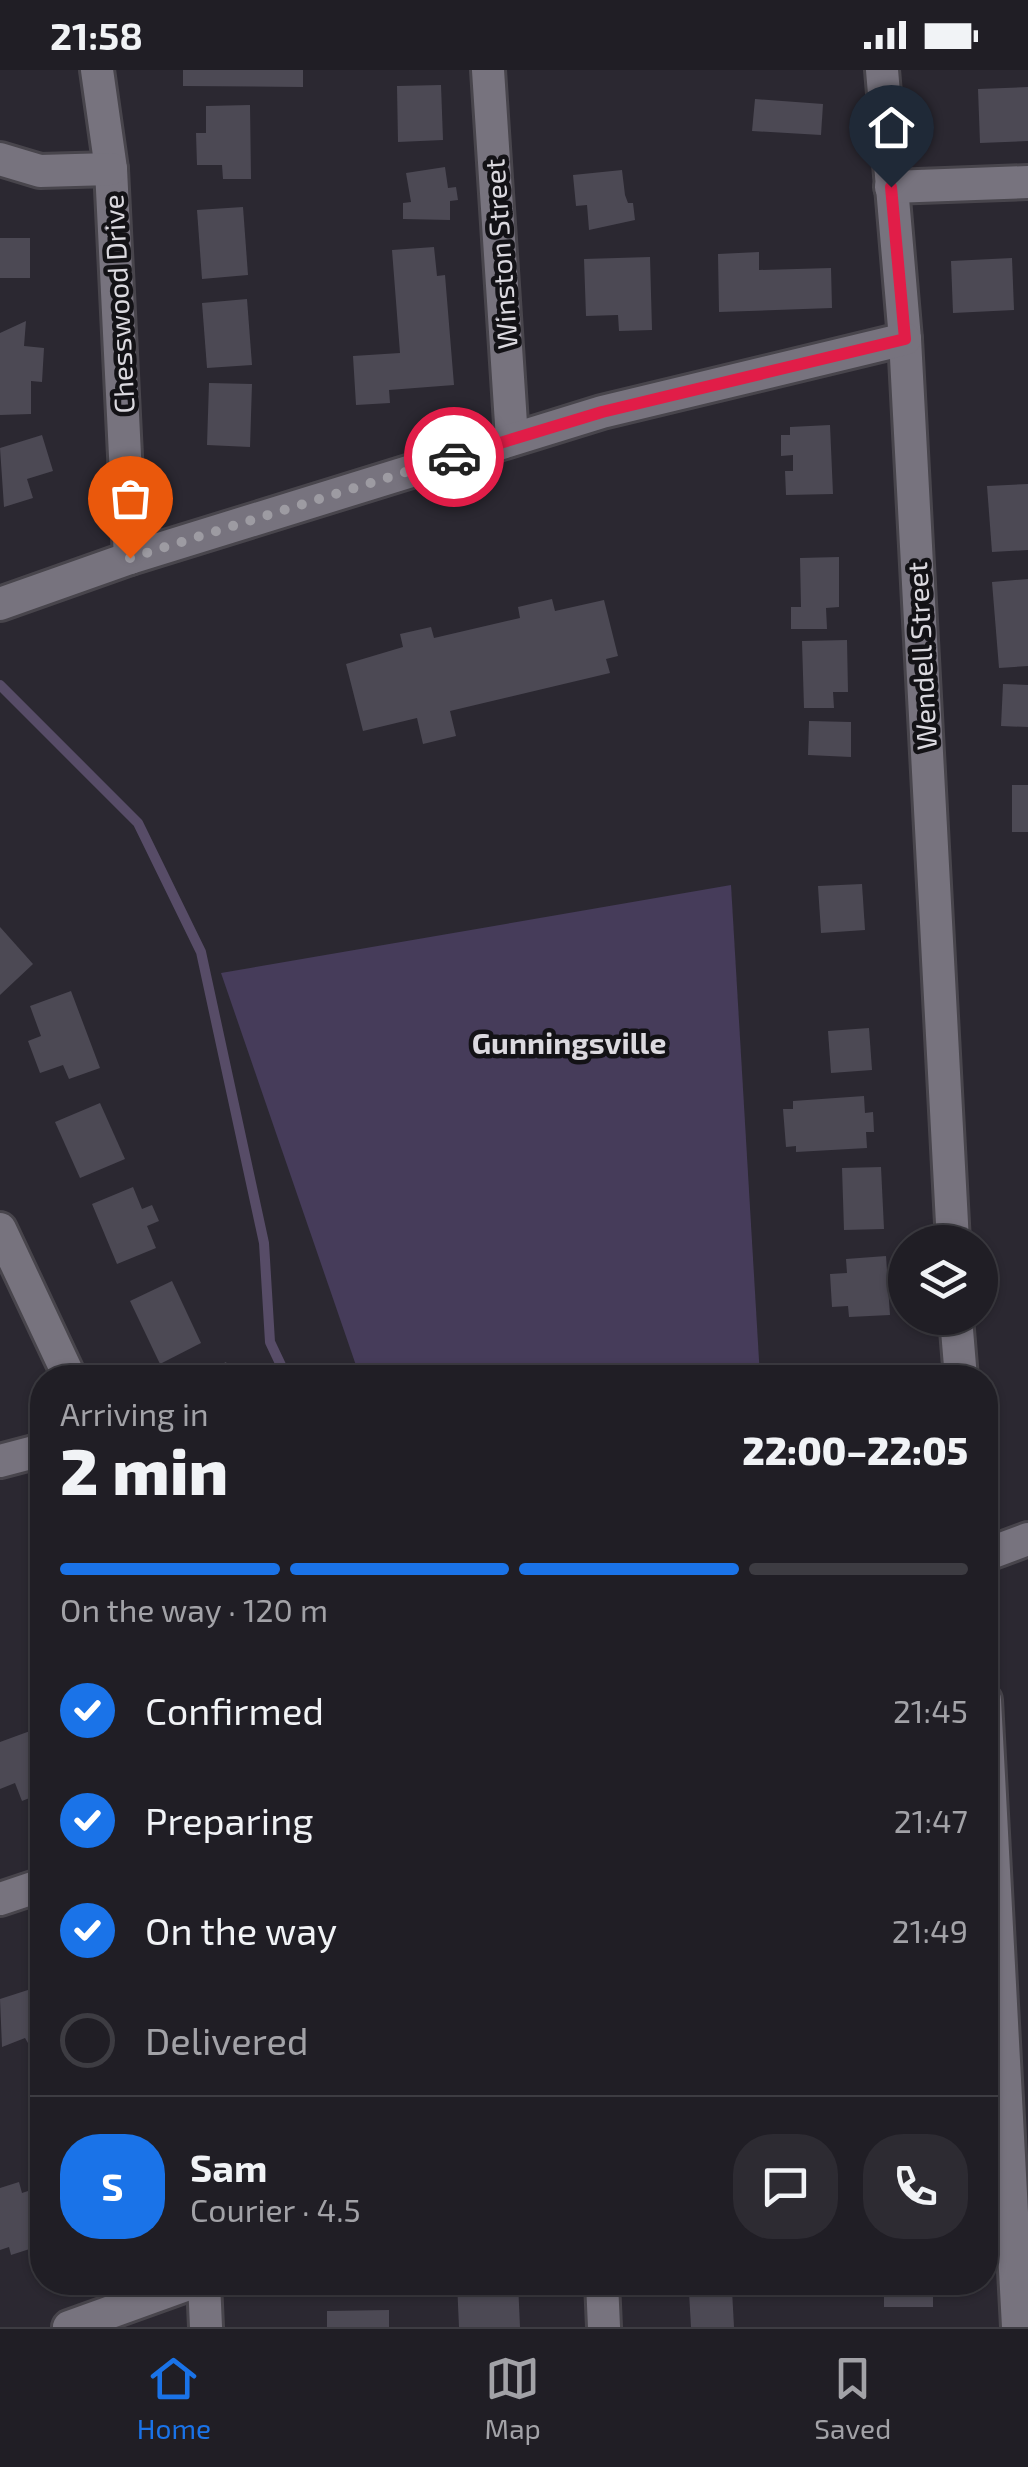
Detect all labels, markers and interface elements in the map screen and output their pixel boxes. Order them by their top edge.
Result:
text: 21:58 [50,12,143,58]
pin [849,85,934,188]
icon: home [864,100,919,155]
street label: Winston Street [476,158,524,350]
street label: Chesswood Drive [95,194,141,414]
courier [404,407,504,507]
icon: car [427,430,482,485]
pin [88,456,173,559]
icon: bag [103,471,158,526]
street label: Wendell Street [899,561,943,751]
district label: Gunningsville [472,1024,666,1060]
map controls [888,1225,998,1335]
button: layers [888,1225,998,1335]
text: Arriving in [60,1394,209,1432]
text: 22:00–22:05 [742,1427,968,1473]
text: 2 min [60,1430,228,1508]
text: On the way · 120 m [60,1590,328,1628]
icon: check [60,1683,115,1738]
text: Confirmed [145,1687,324,1733]
text: 21:45 [893,1691,968,1729]
icon: check [60,1793,115,1848]
text: Preparing [145,1797,313,1843]
text: 21:47 [894,1801,968,1839]
icon: check [60,1903,115,1958]
text: On the way [145,1907,337,1953]
text: 21:49 [892,1911,968,1949]
text: Delivered [145,2017,309,2063]
button: chat [733,2134,838,2239]
button: phone [863,2134,968,2239]
text: Sam [190,2144,267,2190]
text: S [101,2163,124,2209]
text: Courier · 4.5 [190,2190,361,2228]
tab: Home [137,2351,211,2445]
tab: Map [485,2351,541,2445]
tab: Saved [814,2351,891,2445]

